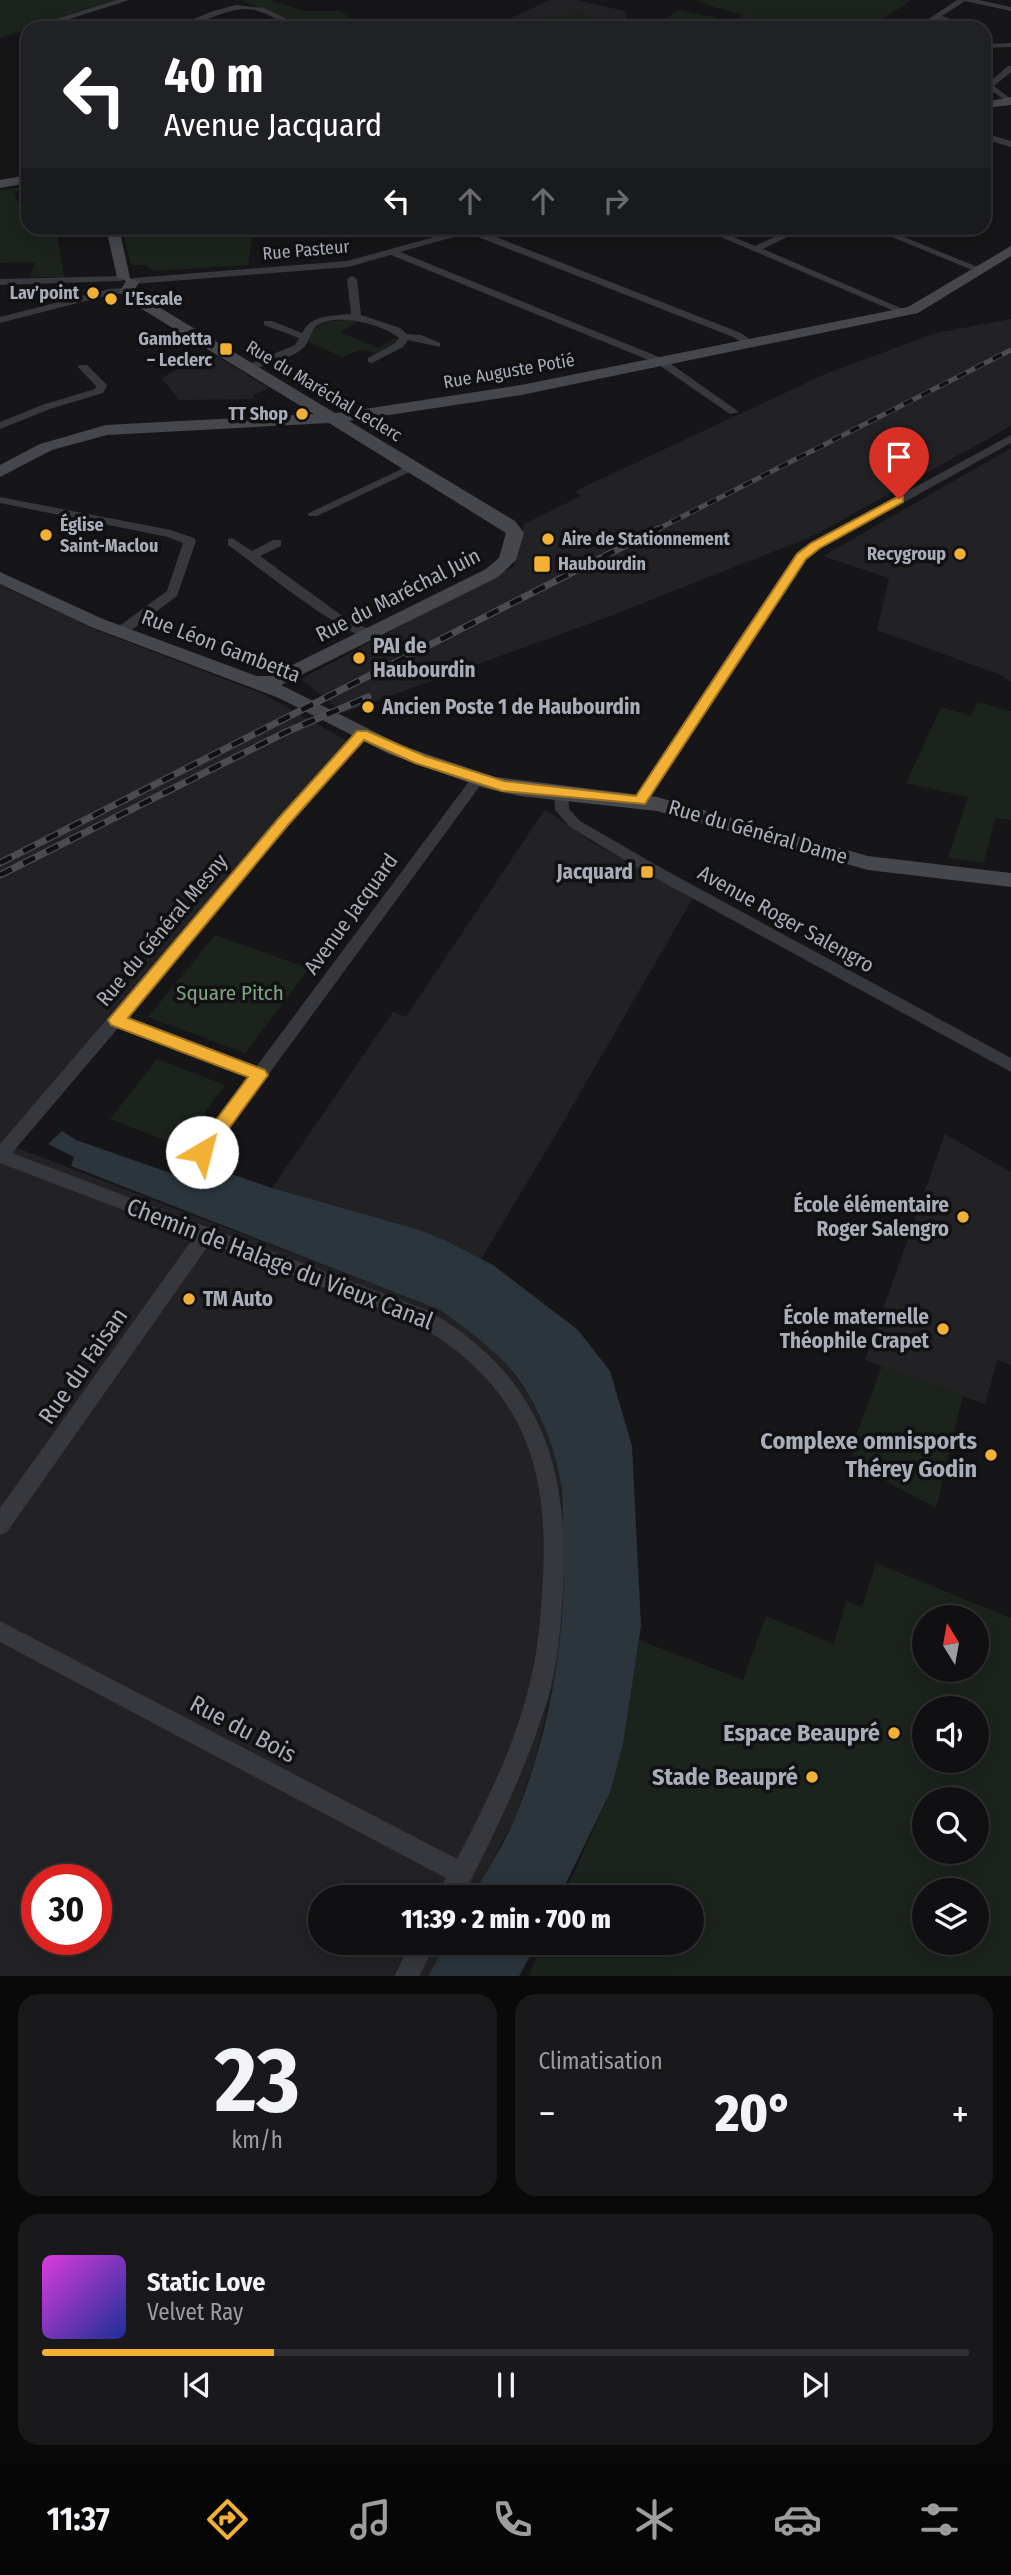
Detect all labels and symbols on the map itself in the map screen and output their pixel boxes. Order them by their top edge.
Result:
street label: Rue Pasteur [261,235,351,265]
place label: Lav’point [10,282,80,304]
marker: Lav’point [85,285,101,301]
place label: L’Escale [125,288,182,310]
marker: L’Escale [103,291,119,307]
place label: Gambetta – Leclerc [138,328,212,371]
street label: Rue du Maréchal Leclerc [242,336,406,446]
marker: Gambetta – Leclerc [218,341,234,357]
street label: Rue Auguste Potié [442,349,576,393]
place label: TT Shop [228,403,288,425]
marker: TT Shop [294,406,310,422]
pin [869,427,929,499]
place label: Église Saint-Maclou [60,513,158,557]
marker: Église Saint-Maclou [38,527,54,543]
place label: Aire de Stationnement [561,528,730,550]
marker: Aire de Stationnement [540,531,556,547]
street label: Rue du Maréchal Juin [311,542,485,648]
place label: Recygroup [867,543,946,565]
marker: Recygroup [952,546,968,562]
place label: Haubourdin [558,553,646,575]
marker: Haubourdin [532,554,552,574]
street label: Rue Léon Gambetta [138,604,304,688]
place label: PAI de Haubourdin [373,633,475,683]
marker: PAI de Haubourdin [351,650,367,666]
place label: Ancien Poste 1 de Haubourdin [381,694,640,720]
marker: Ancien Poste 1 de Haubourdin [360,699,376,715]
street label: Rue du Général Dame [666,794,850,870]
street label: Rue du Général Mesny [91,848,234,1011]
street label: Avenue Jacquard [298,848,404,980]
place label: Jacquard [555,859,633,885]
street label: Avenue Roger Salengro [693,860,879,978]
marker: Jacquard [639,864,655,880]
park label: Square Pitch [176,980,284,1006]
position arrow [165,1115,239,1189]
place label: École élémentaire Roger Salengro [793,1191,949,1242]
street label: Chemin de Halage du Vieux Canal [123,1193,437,1335]
marker: École élémentaire Roger Salengro [955,1209,971,1225]
place label: TM Auto [203,1286,273,1312]
marker: TM Auto [181,1291,197,1307]
street label: Rue du Faisan [33,1302,133,1430]
place label: École maternelle Théophile Crapet [780,1303,930,1354]
marker: École maternelle Théophile Crapet [935,1321,951,1337]
place label: Complexe omnisports Thérey Godin [760,1427,977,1483]
marker: Complexe omnisports Thérey Godin [983,1447,999,1463]
north arrow [912,1605,989,1682]
street label: Rue du Bois [185,1689,301,1769]
place label: Espace Beaupré [723,1719,880,1747]
marker: Espace Beaupré [886,1725,902,1741]
place label: Stade Beaupré [652,1763,798,1791]
marker: Stade Beaupré [804,1769,820,1785]
speed limit sign: 30 [21,1864,112,1955]

